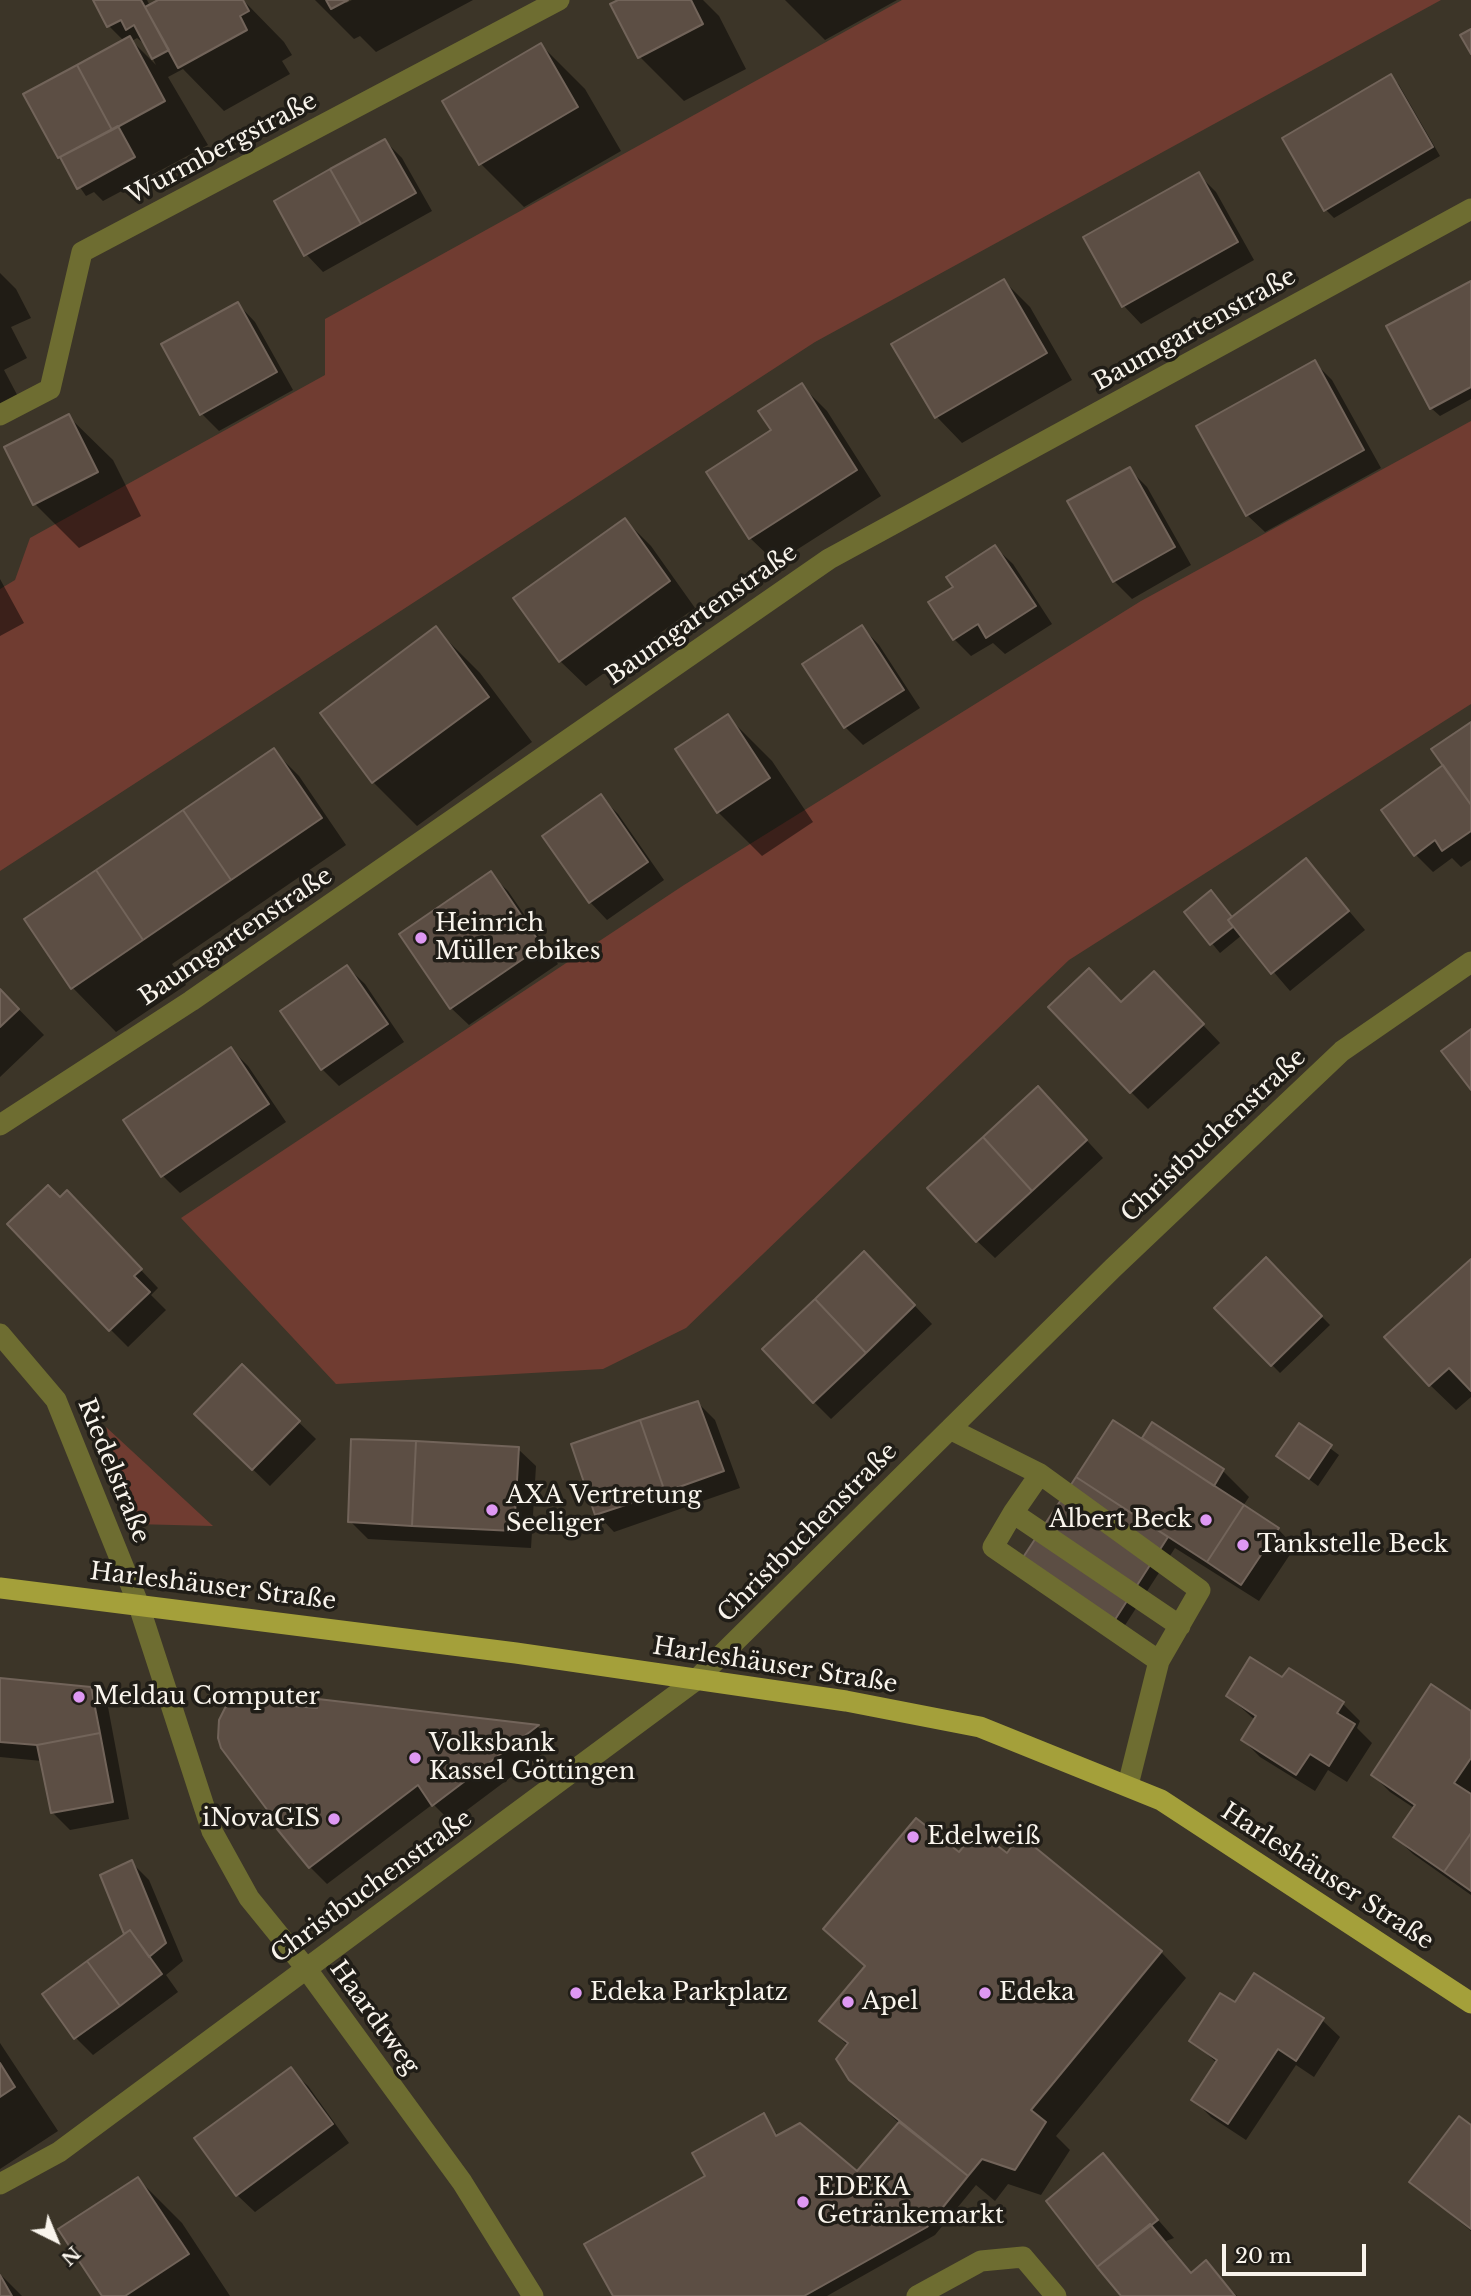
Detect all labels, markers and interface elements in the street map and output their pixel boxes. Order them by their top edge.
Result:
street label: Wurmbergstraße [122,87,322,211]
street label: Baumgartenstraße [1089,262,1301,398]
street label: Baumgartenstraße [601,538,803,692]
street label: Baumgartenstraße [134,862,338,1012]
place label: Heinrich Müller ebikes [435,910,601,966]
marker: Heinrich Müller ebikes [413,930,429,946]
street label: Christbuchenstraße [1116,1043,1312,1229]
street label: Riedelstraße [71,1394,155,1548]
street label: Christbuchenstraße [712,1437,904,1629]
place label: AXA Vertretung Seeliger [506,1482,702,1538]
marker: AXA Vertretung Seeliger [484,1502,500,1518]
place label: Albert Beck [1049,1506,1192,1534]
marker: Albert Beck [1198,1512,1214,1528]
place label: Tankstelle Beck [1257,1531,1448,1559]
marker: Tankstelle Beck [1235,1537,1251,1553]
street label: Harleshäuser Straße [88,1558,338,1616]
street label: Harleshäuser Straße [650,1632,900,1700]
place label: Meldau Computer [93,1683,320,1711]
marker: Meldau Computer [71,1689,87,1705]
place label: Volksbank Kassel Göttingen [429,1730,635,1786]
marker: Volksbank Kassel Göttingen [407,1750,423,1766]
street label: Harleshäuser Straße [1215,1798,1439,1956]
street label: Christbuchenstraße [266,1804,478,1970]
place label: iNovaGIS [202,1805,320,1833]
marker: iNovaGIS [326,1811,342,1827]
place label: Edelweiß [927,1823,1040,1851]
marker: Edelweiß [905,1829,921,1845]
street label: Haardtweg [323,1956,425,2080]
place label: Edeka Parkplatz [590,1979,788,2007]
place label: Edeka [999,1979,1074,2007]
marker: Edeka Parkplatz [568,1985,584,2001]
marker: Edeka [977,1985,993,2001]
place label: Apel [862,1988,918,2016]
marker: Apel [840,1994,856,2010]
place label: EDEKA Getränkemarkt [817,2174,1004,2230]
marker: EDEKA Getränkemarkt [795,2194,811,2210]
north arrow [21,2205,91,2275]
scale bar [1226,2230,1370,2274]
text: N [56,2241,85,2270]
text: 20 m [1235,2243,1292,2269]

